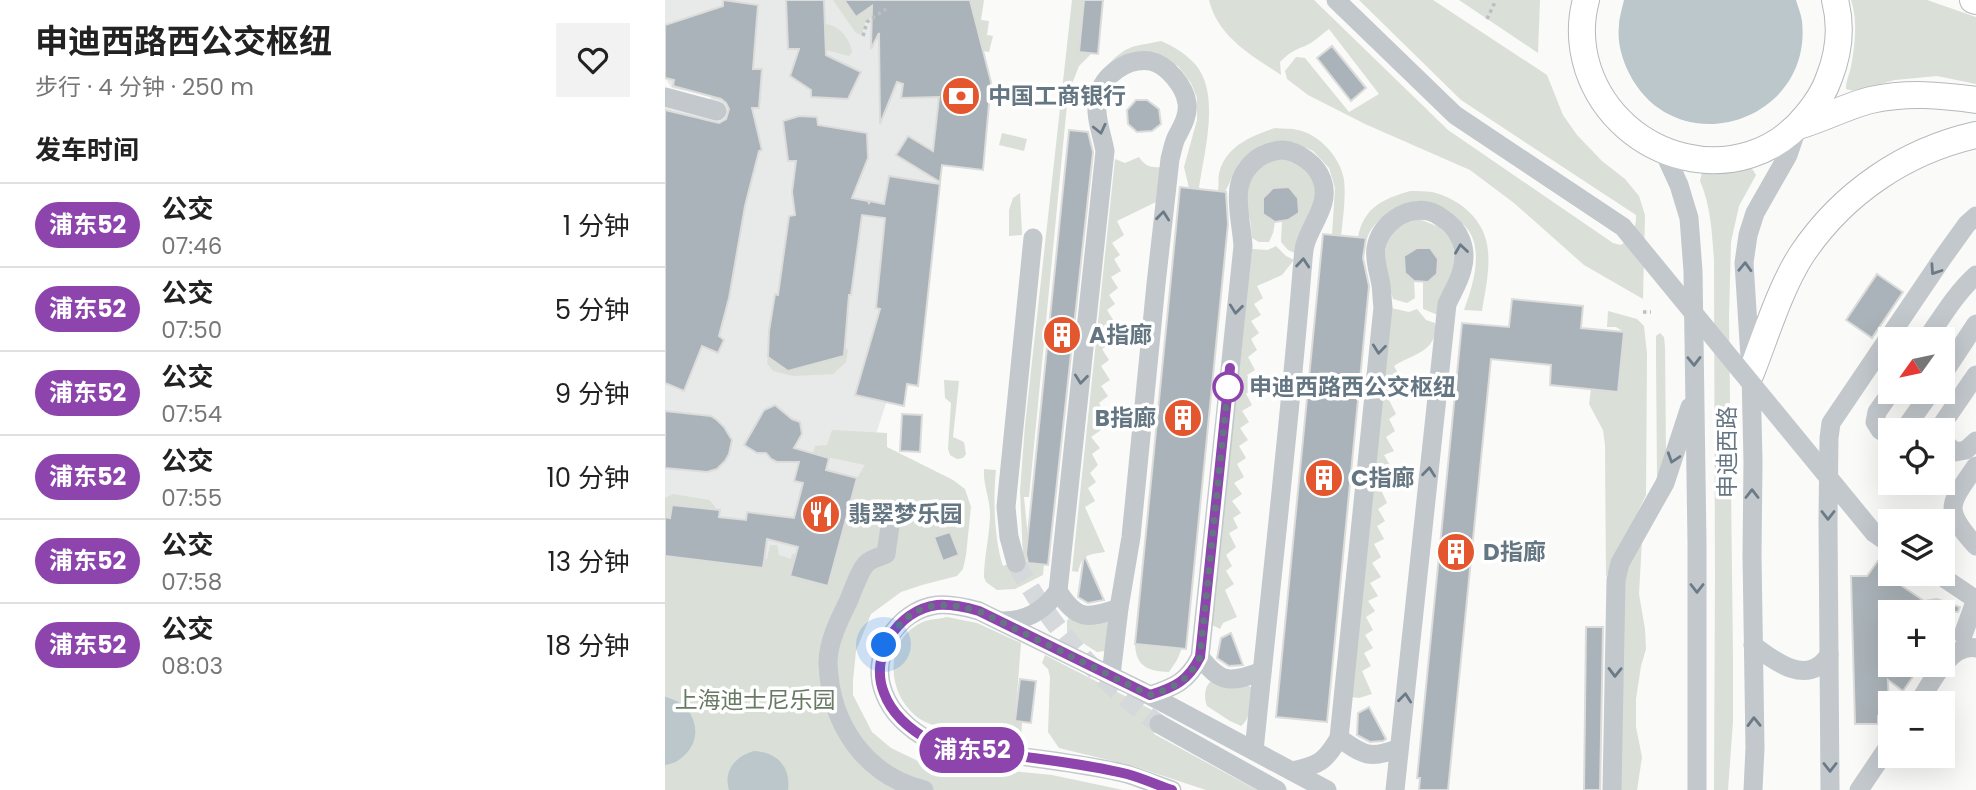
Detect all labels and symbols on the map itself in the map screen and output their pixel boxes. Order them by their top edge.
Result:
bank icon: 中国工商银行 [940,75,982,117]
place label: 中国工商银行 [988,80,1126,112]
one-way arrow [1092,123,1107,135]
one-way arrow [1156,210,1171,222]
one-way arrow [1454,243,1469,255]
one-way arrow [1295,257,1310,268]
one-way arrow [1737,261,1752,272]
one-way arrow [1931,262,1943,275]
one-way arrow [1229,304,1244,315]
building icon: A指廊 [1041,314,1083,356]
place label: A指廊 [1089,319,1152,351]
north arrow [1878,327,1955,404]
one-way arrow [1372,343,1387,354]
one-way arrow [1686,356,1702,367]
place label: 申迪西路西公交枢纽 [1249,371,1456,403]
marker: 申迪西路西公交枢纽 [1213,372,1243,402]
one-way arrow [1073,373,1088,385]
building icon: B指廊 [1162,397,1204,439]
place label: B指廊 [1095,402,1156,434]
street label: 申迪西路 [1711,406,1743,498]
one-way arrow [1667,451,1681,463]
building icon: C指廊 [1303,457,1345,499]
place label: C指廊 [1351,462,1415,494]
one-way arrow [1421,466,1436,477]
one-way arrow [1744,489,1760,499]
restaurant icon: 翡翠梦乐园 [800,493,842,535]
place label: 翡翠梦乐园 [848,498,963,530]
one-way arrow [1820,510,1836,520]
building icon: D指廊 [1435,531,1477,573]
place label: D指廊 [1483,536,1546,568]
one-way arrow [1689,583,1705,594]
your location [866,627,901,662]
one-way arrow [1607,667,1623,678]
park label: 上海迪士尼乐园 [675,684,836,716]
one-way arrow [1397,692,1412,704]
one-way arrow [1747,716,1762,727]
line badge: 浦东52 [923,727,1021,773]
one-way arrow [1822,762,1838,772]

